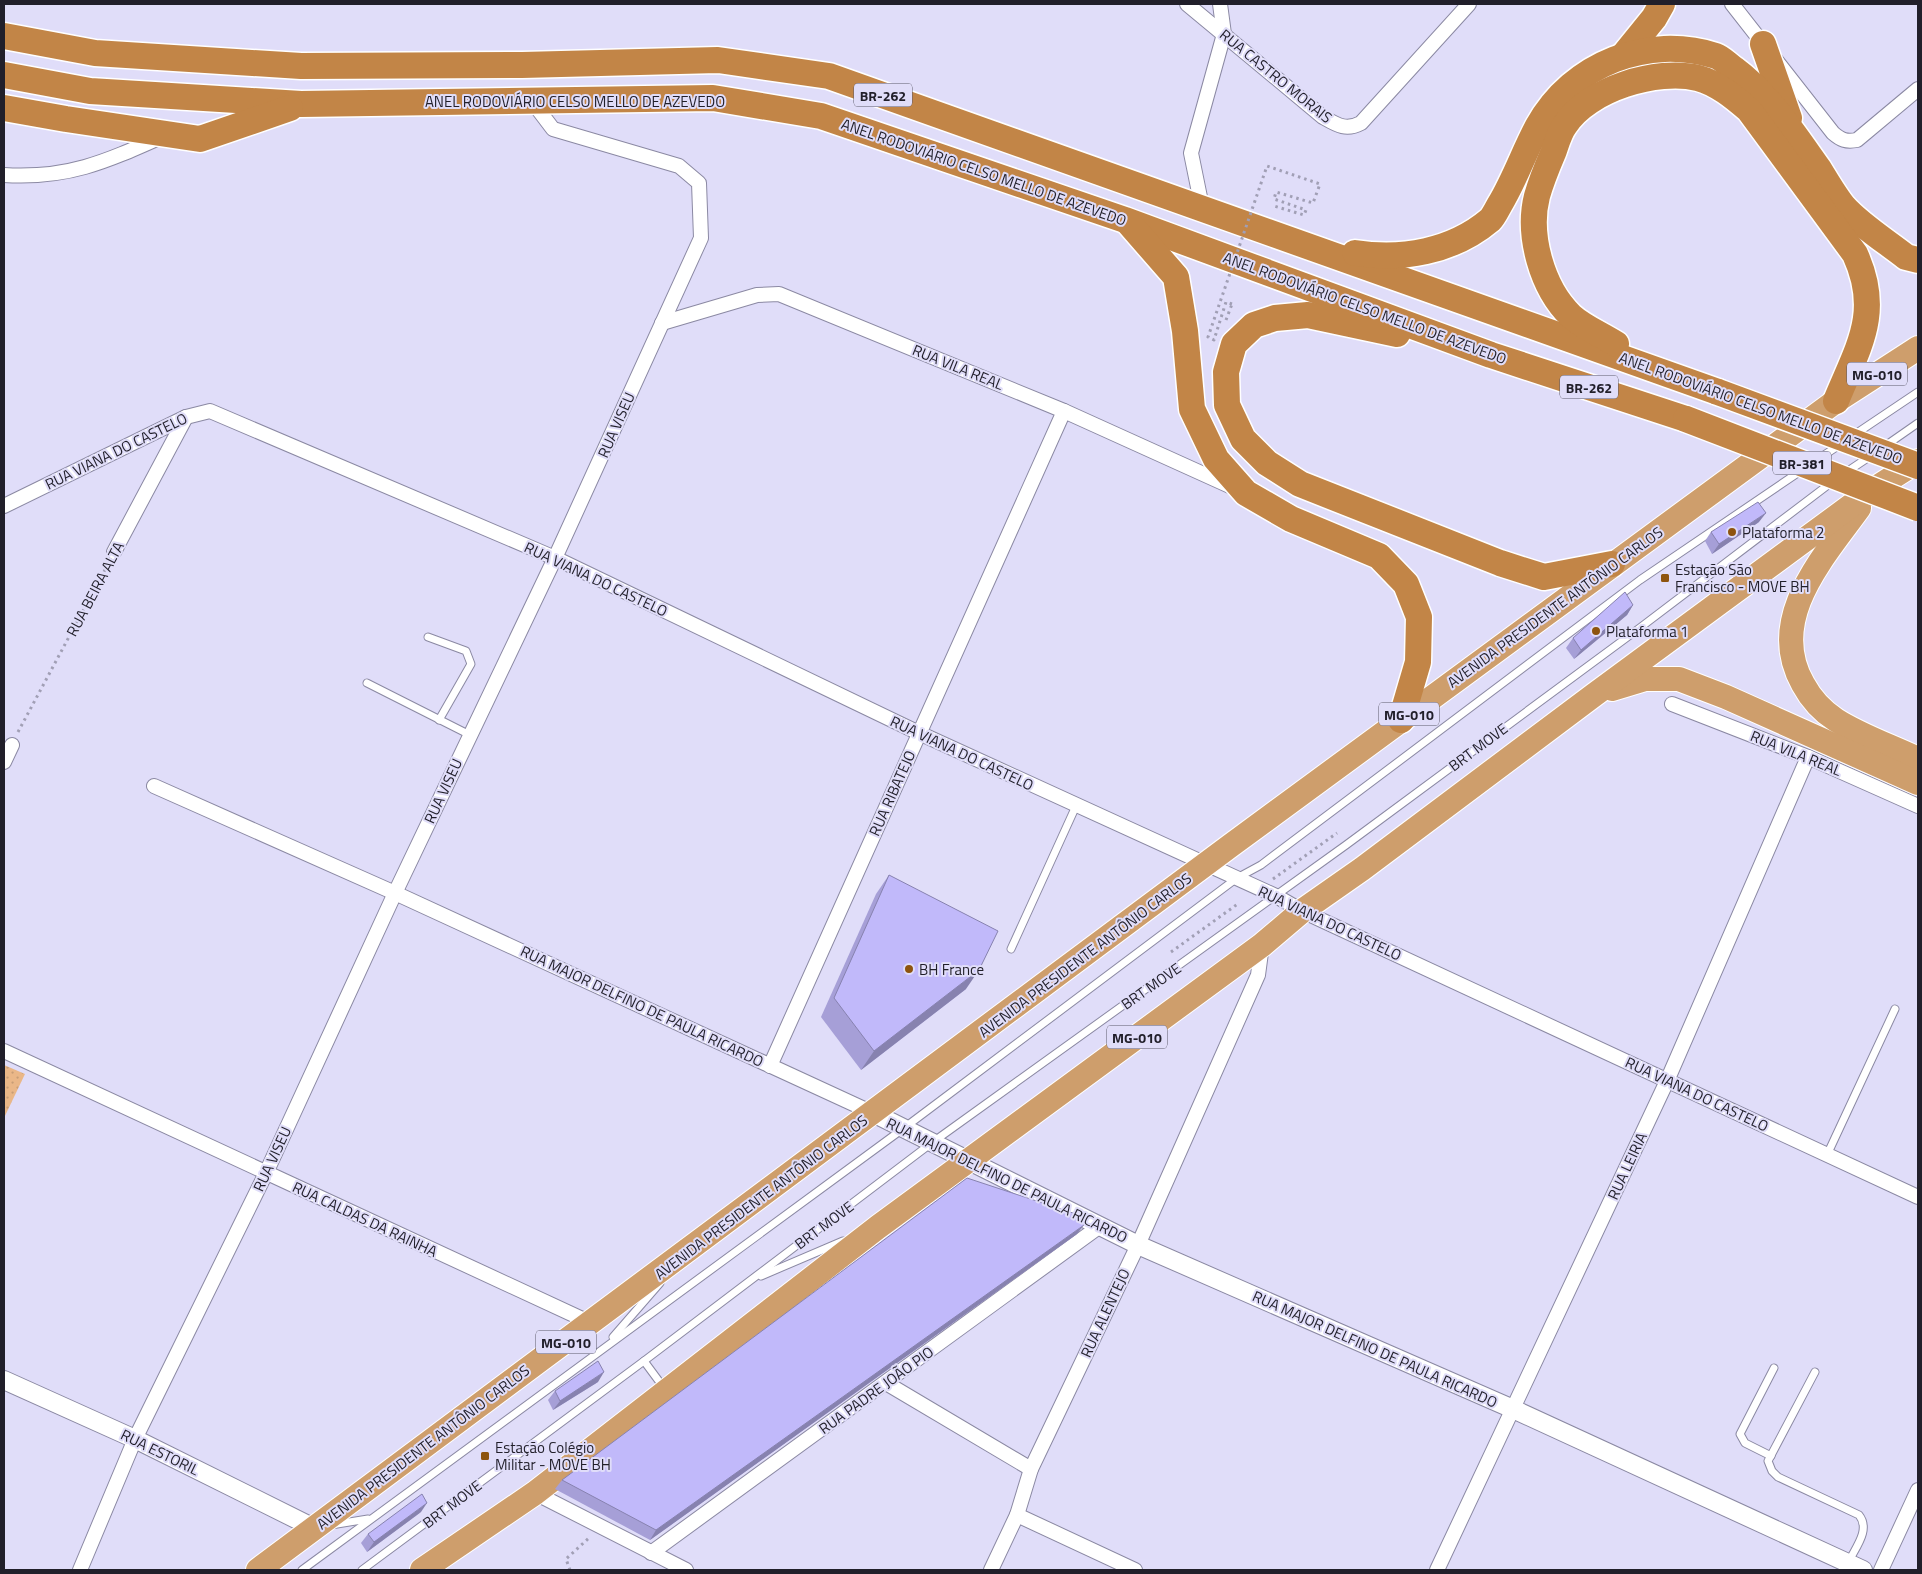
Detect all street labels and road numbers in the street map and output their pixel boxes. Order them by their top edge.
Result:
street label: RUA CASTRO MORAIS [1215,23,1337,129]
road number: BR-262 [854,84,912,106]
street label: ANEL RODOVIÁRIO CELSO MELLO DE AZEVEDO [425,90,725,113]
street label: ANEL RODOVIÁRIO CELSO MELLO DE AZEVEDO [838,112,1130,232]
street label: ANEL RODOVIÁRIO CELSO MELLO DE AZEVEDO [1220,246,1510,370]
street label: RUA VILA REAL [909,338,1007,396]
street label: ANEL RODOVIÁRIO CELSO MELLO DE AZEVEDO [1616,346,1906,470]
road number: MG-010 [1847,362,1907,386]
road number: BR-262 [1560,376,1618,398]
street label: RUA VISEU [591,389,641,461]
street label: RUA VIANA DO CASTELO [41,406,191,495]
road number: BR-381 [1773,452,1831,474]
street label: AVENIDA PRESIDENTE ANTÔNIO CARLOS [1442,521,1668,693]
street label: RUA VIANA DO CASTELO [521,536,672,622]
street label: RUA BEIRA ALTA [60,537,130,641]
road number: MG-010 [1379,702,1439,726]
street label: RUA VIANA DO CASTELO [887,710,1038,796]
street label: BRT MOVE [1444,717,1512,777]
street label: RUA VILA REAL [1747,724,1845,782]
street label: RUA RIBATEJO [863,746,921,840]
street label: RUA VISEU [418,755,468,827]
street label: AVENIDA PRESIDENTE ANTÔNIO CARLOS [974,867,1196,1043]
street label: RUA VIANA DO CASTELO [1255,880,1406,966]
street label: RUA MAJOR DELFINO DE PAULA RICARDO [517,939,767,1073]
street label: BRT MOVE [1116,957,1186,1015]
road number: MG-010 [1107,1026,1167,1048]
street label: RUA VIANA DO CASTELO [1622,1051,1773,1137]
street label: AVENIDA PRESIDENTE ANTÔNIO CARLOS [650,1109,872,1285]
street label: RUA MAJOR DELFINO DE PAULA RICARDO [882,1111,1132,1249]
street label: RUA VISEU [247,1123,297,1195]
street label: RUA LEIRIA [1601,1128,1653,1204]
street label: RUA CALDAS DA RAINHA [289,1175,441,1263]
street label: BRT MOVE [790,1195,858,1255]
street label: RUA ALENTEJO [1074,1265,1136,1361]
street label: RUA MAJOR DELFINO DE PAULA RICARDO [1249,1284,1501,1414]
road number: MG-010 [536,1330,596,1354]
street label: RUA PADRE JOÃO PIO [814,1340,938,1440]
street label: AVENIDA PRESIDENTE ANTÔNIO CARLOS [312,1359,534,1535]
street label: RUA ESTORIL [117,1423,203,1481]
street label: BRT MOVE [418,1474,486,1534]

